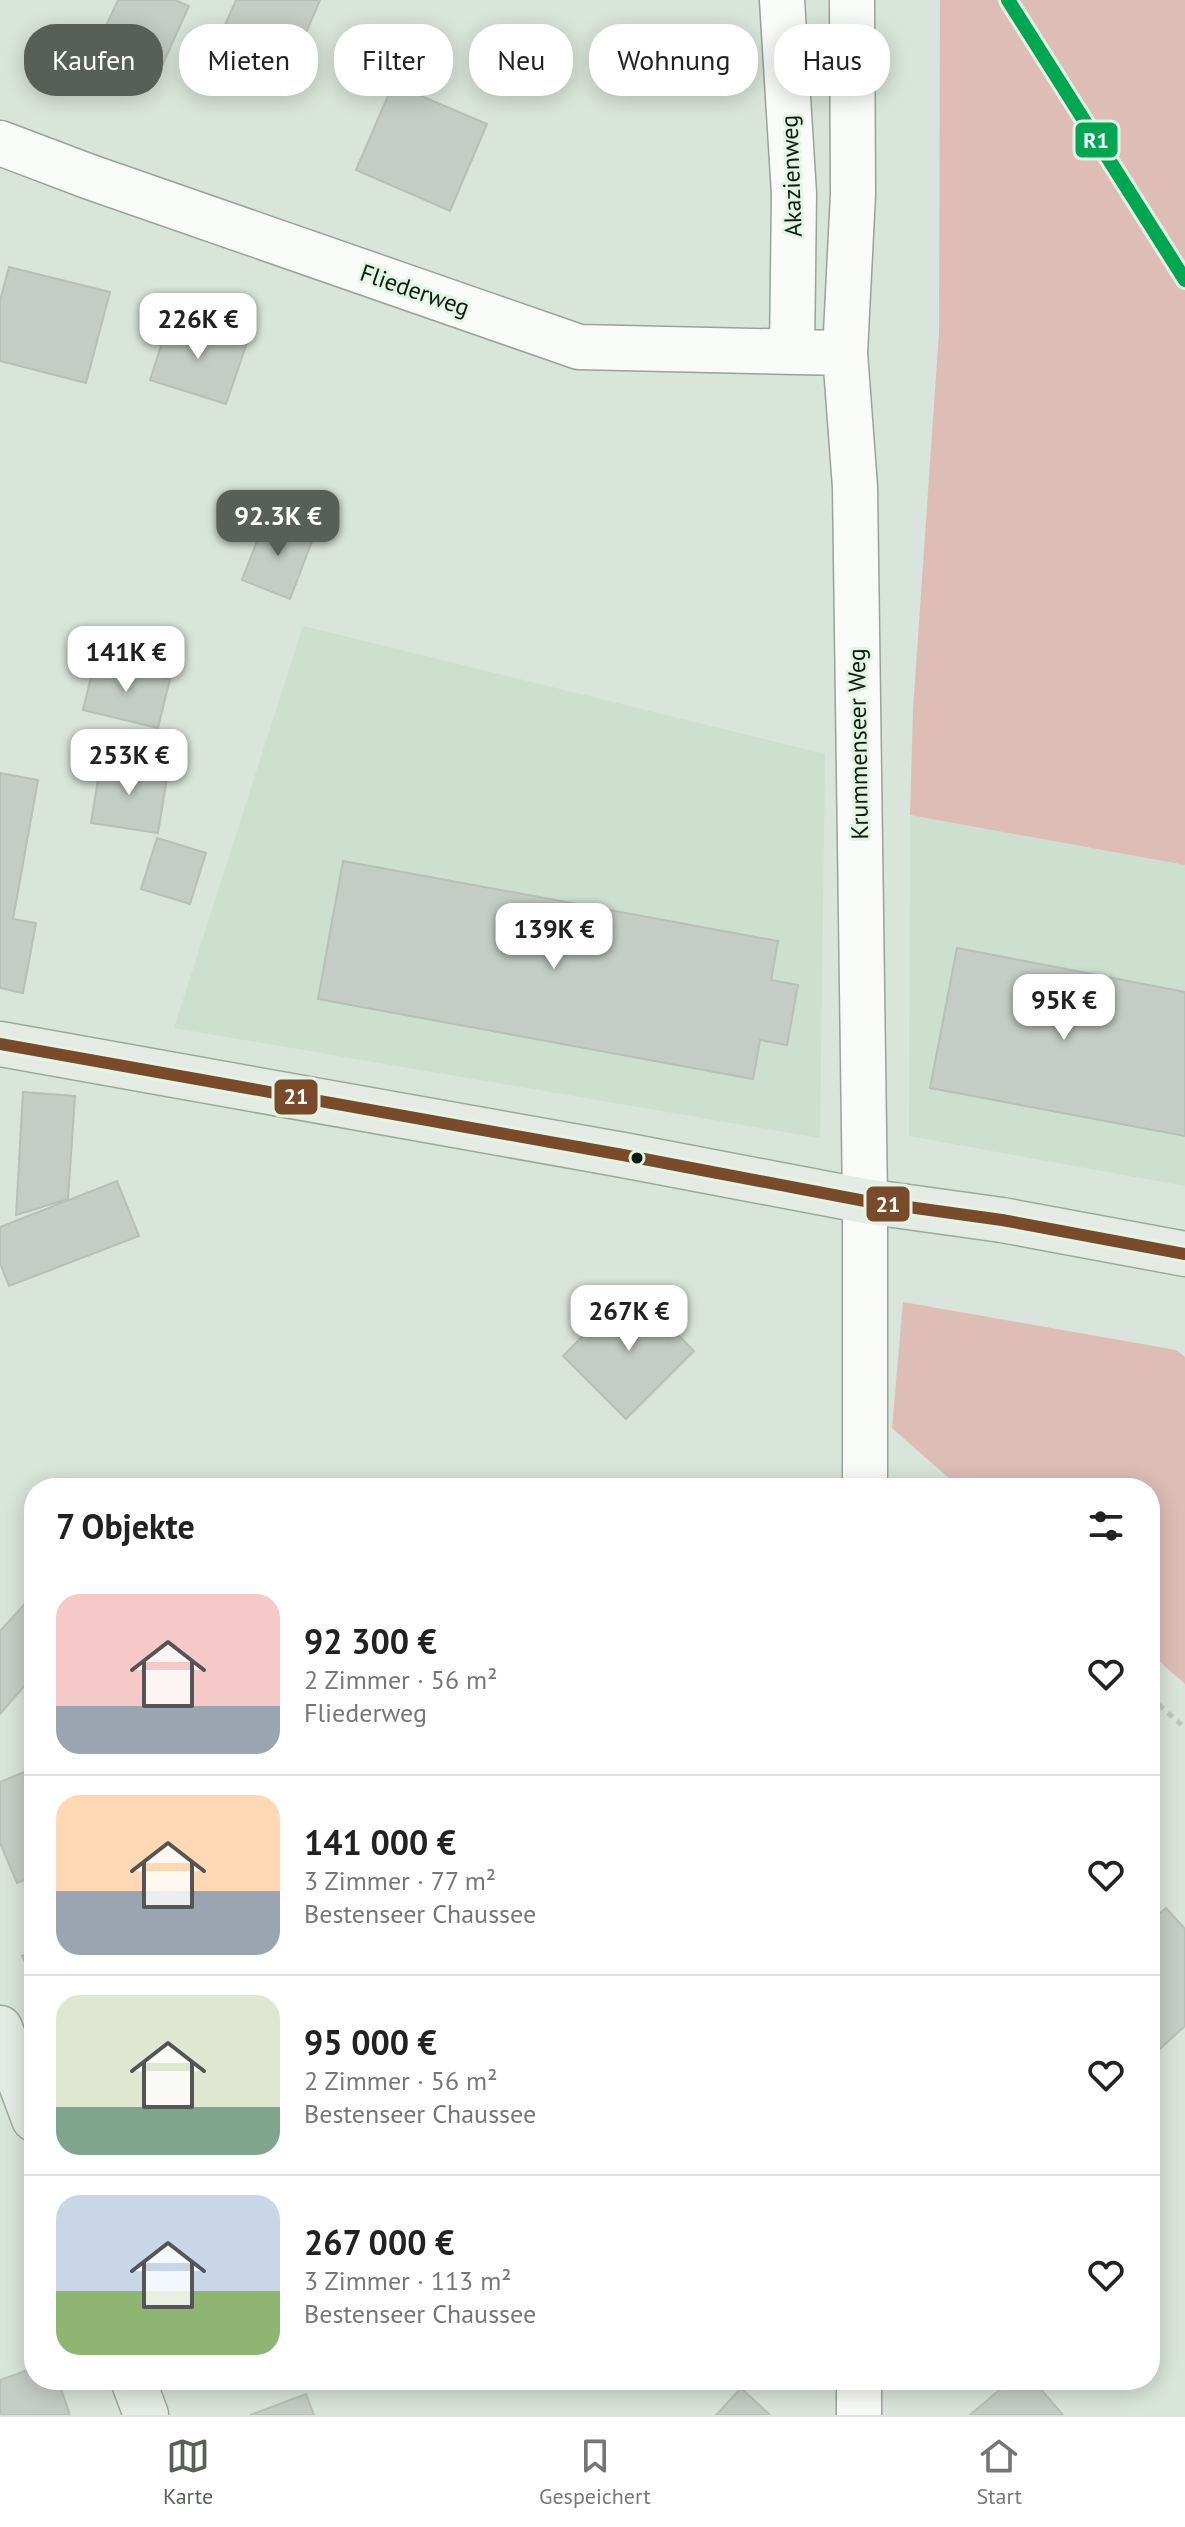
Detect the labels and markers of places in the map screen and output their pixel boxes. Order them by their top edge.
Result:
pin: 226K € [133,293,263,361]
pin: 92.3K € [204,490,352,558]
pin: 141K € [61,626,191,694]
pin: 253K € [64,729,194,797]
pin: 139K € [489,903,619,971]
pin: 95K € [1008,974,1120,1042]
unlabelled marker [629,1150,645,1166]
pin: 267K € [564,1285,694,1353]

